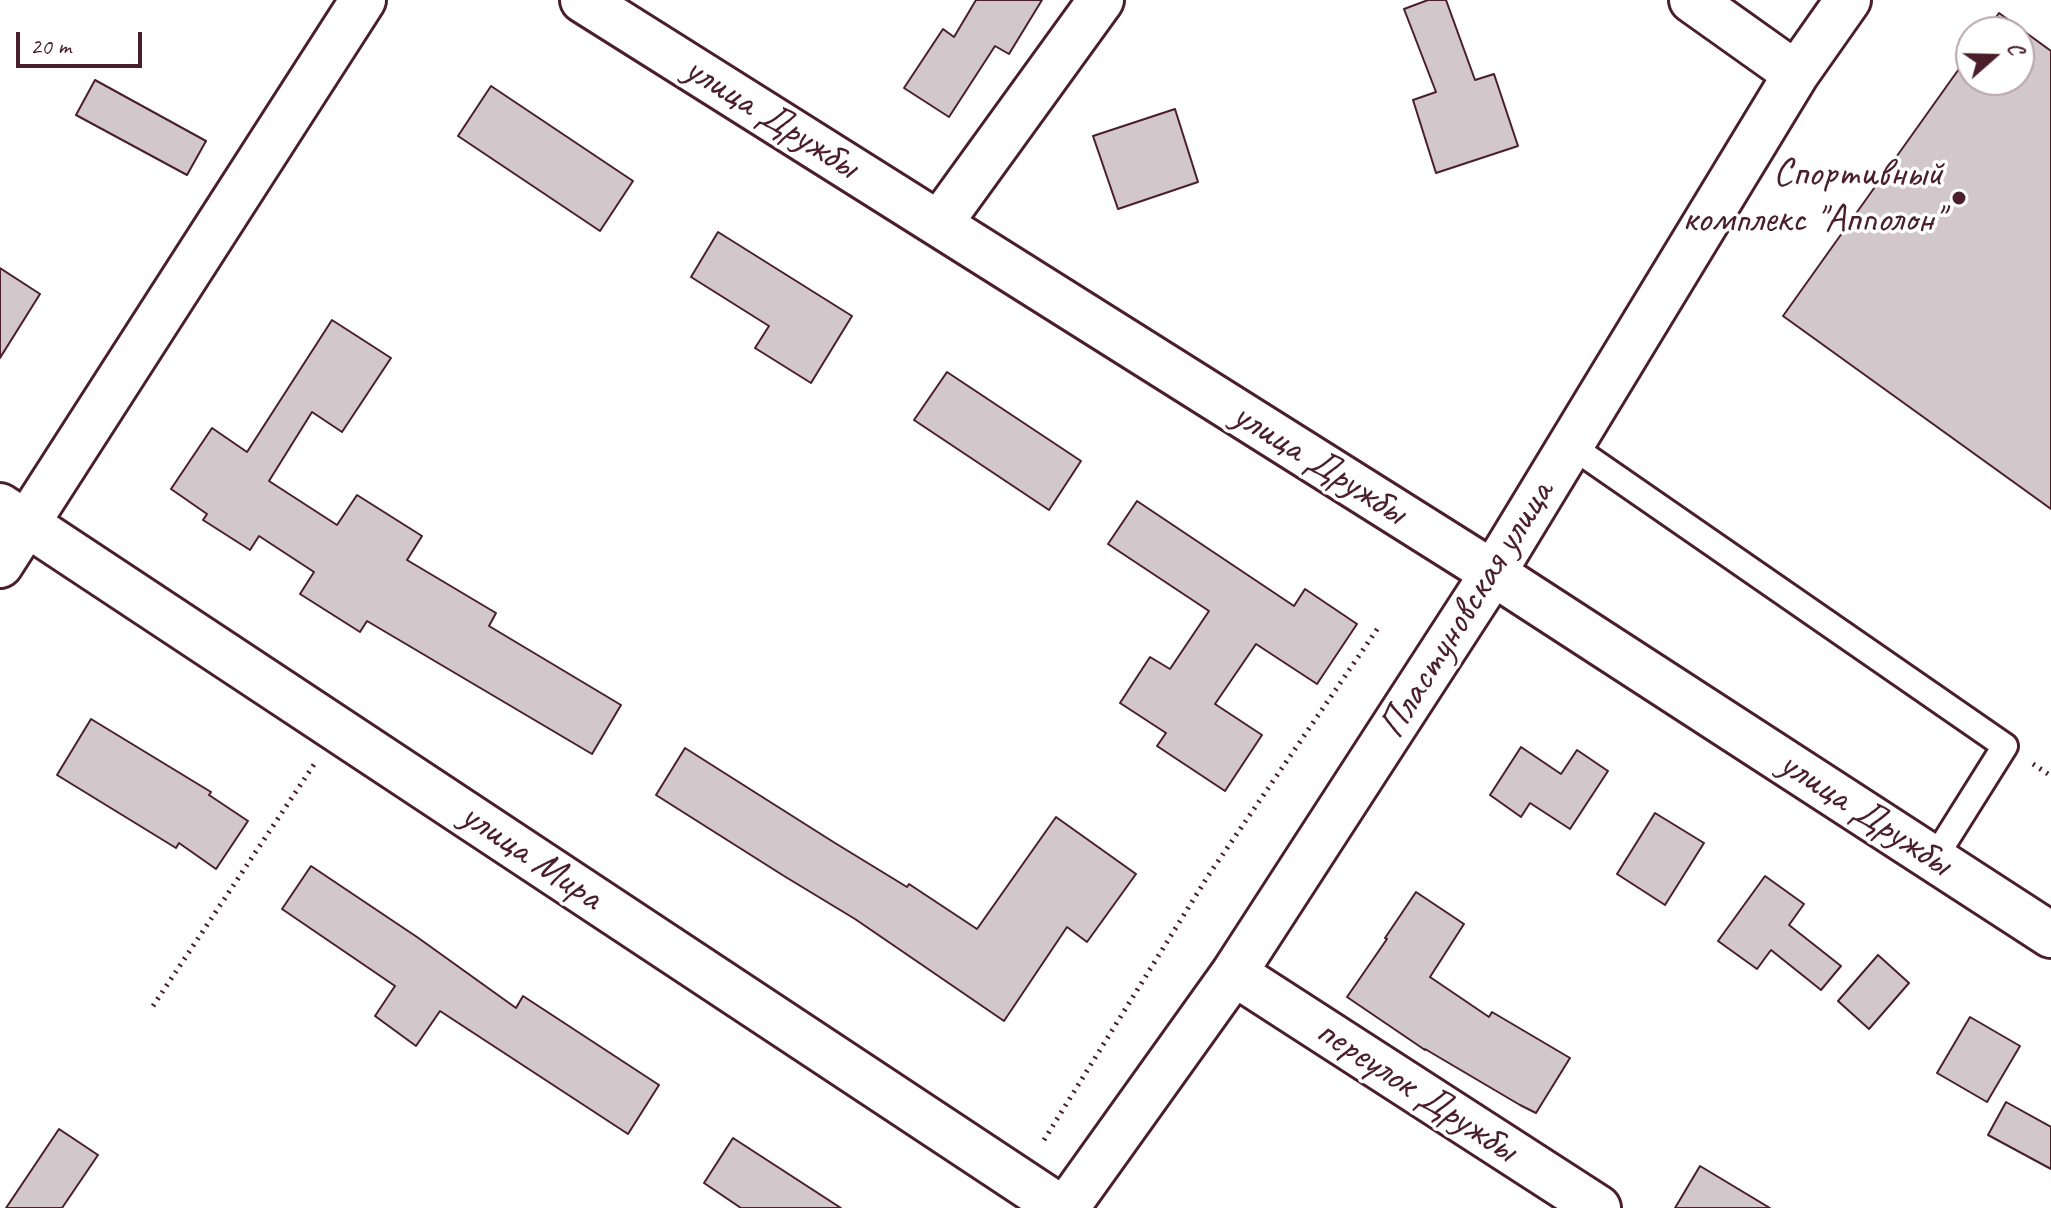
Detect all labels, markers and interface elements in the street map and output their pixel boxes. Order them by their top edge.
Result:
scale bar [20,16,146,66]
north arrow [1955,16,2035,96]
text: 20 m [30,31,71,61]
text: С [2001,39,2031,58]
street label: улица Дружбы [675,46,867,190]
place label: Спортивный комплекс "Апполон" [1682,151,1943,245]
marker: Спортивный комплекс "Апполон" [1950,189,1968,207]
street label: улица Дружбы [1223,392,1415,536]
street label: Пластуновская улица [1369,473,1565,747]
street label: улица Дружбы [1770,740,1960,888]
street label: улица Мира [451,792,611,922]
street label: переулок Дружбы [1306,1008,1526,1174]

